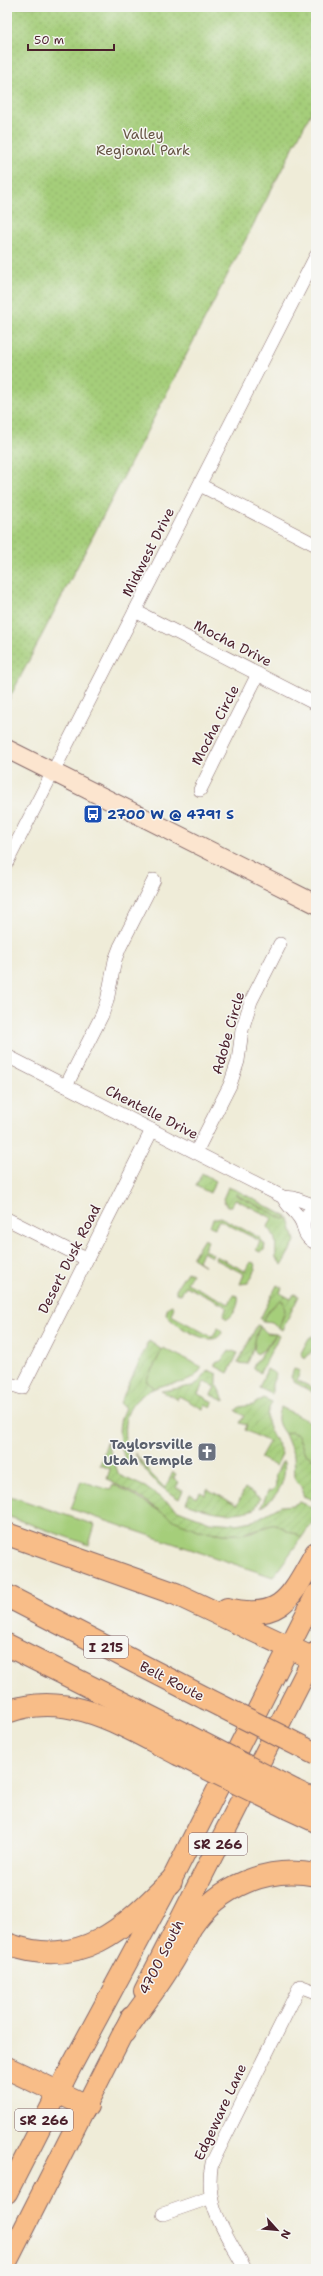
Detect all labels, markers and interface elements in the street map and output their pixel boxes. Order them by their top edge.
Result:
scale bar [28,26,114,52]
text: 50 m [34,32,64,48]
park label: Valley Regional Park [96,125,190,159]
street label: Midwest Drive [118,504,178,600]
street label: Mocha Drive [191,616,275,670]
street label: Mocha Circle [187,682,243,768]
bus stop icon: 2700 W @ 4791 S [82,803,104,825]
place label: 2700 W @ 4791 S [107,805,234,823]
street label: Adobe Circle [208,990,248,1076]
street label: Chentelle Drive [102,1081,202,1143]
street label: Desert Dusk Road [34,1201,104,1317]
place label: Taylorsville Utah Temple [103,1435,193,1469]
church icon: Taylorsville Utah Temple [196,1441,218,1463]
road number: I 215 [84,1636,128,1658]
street label: Belt Route [137,1657,207,1705]
road number: SR 266 [189,1833,247,1855]
street label: 4700 South [135,1917,187,1997]
street label: Edgeware Lane [190,2061,250,2163]
road number: SR 266 [15,2109,73,2131]
north arrow [257,2210,297,2250]
text: N [277,2227,294,2242]

